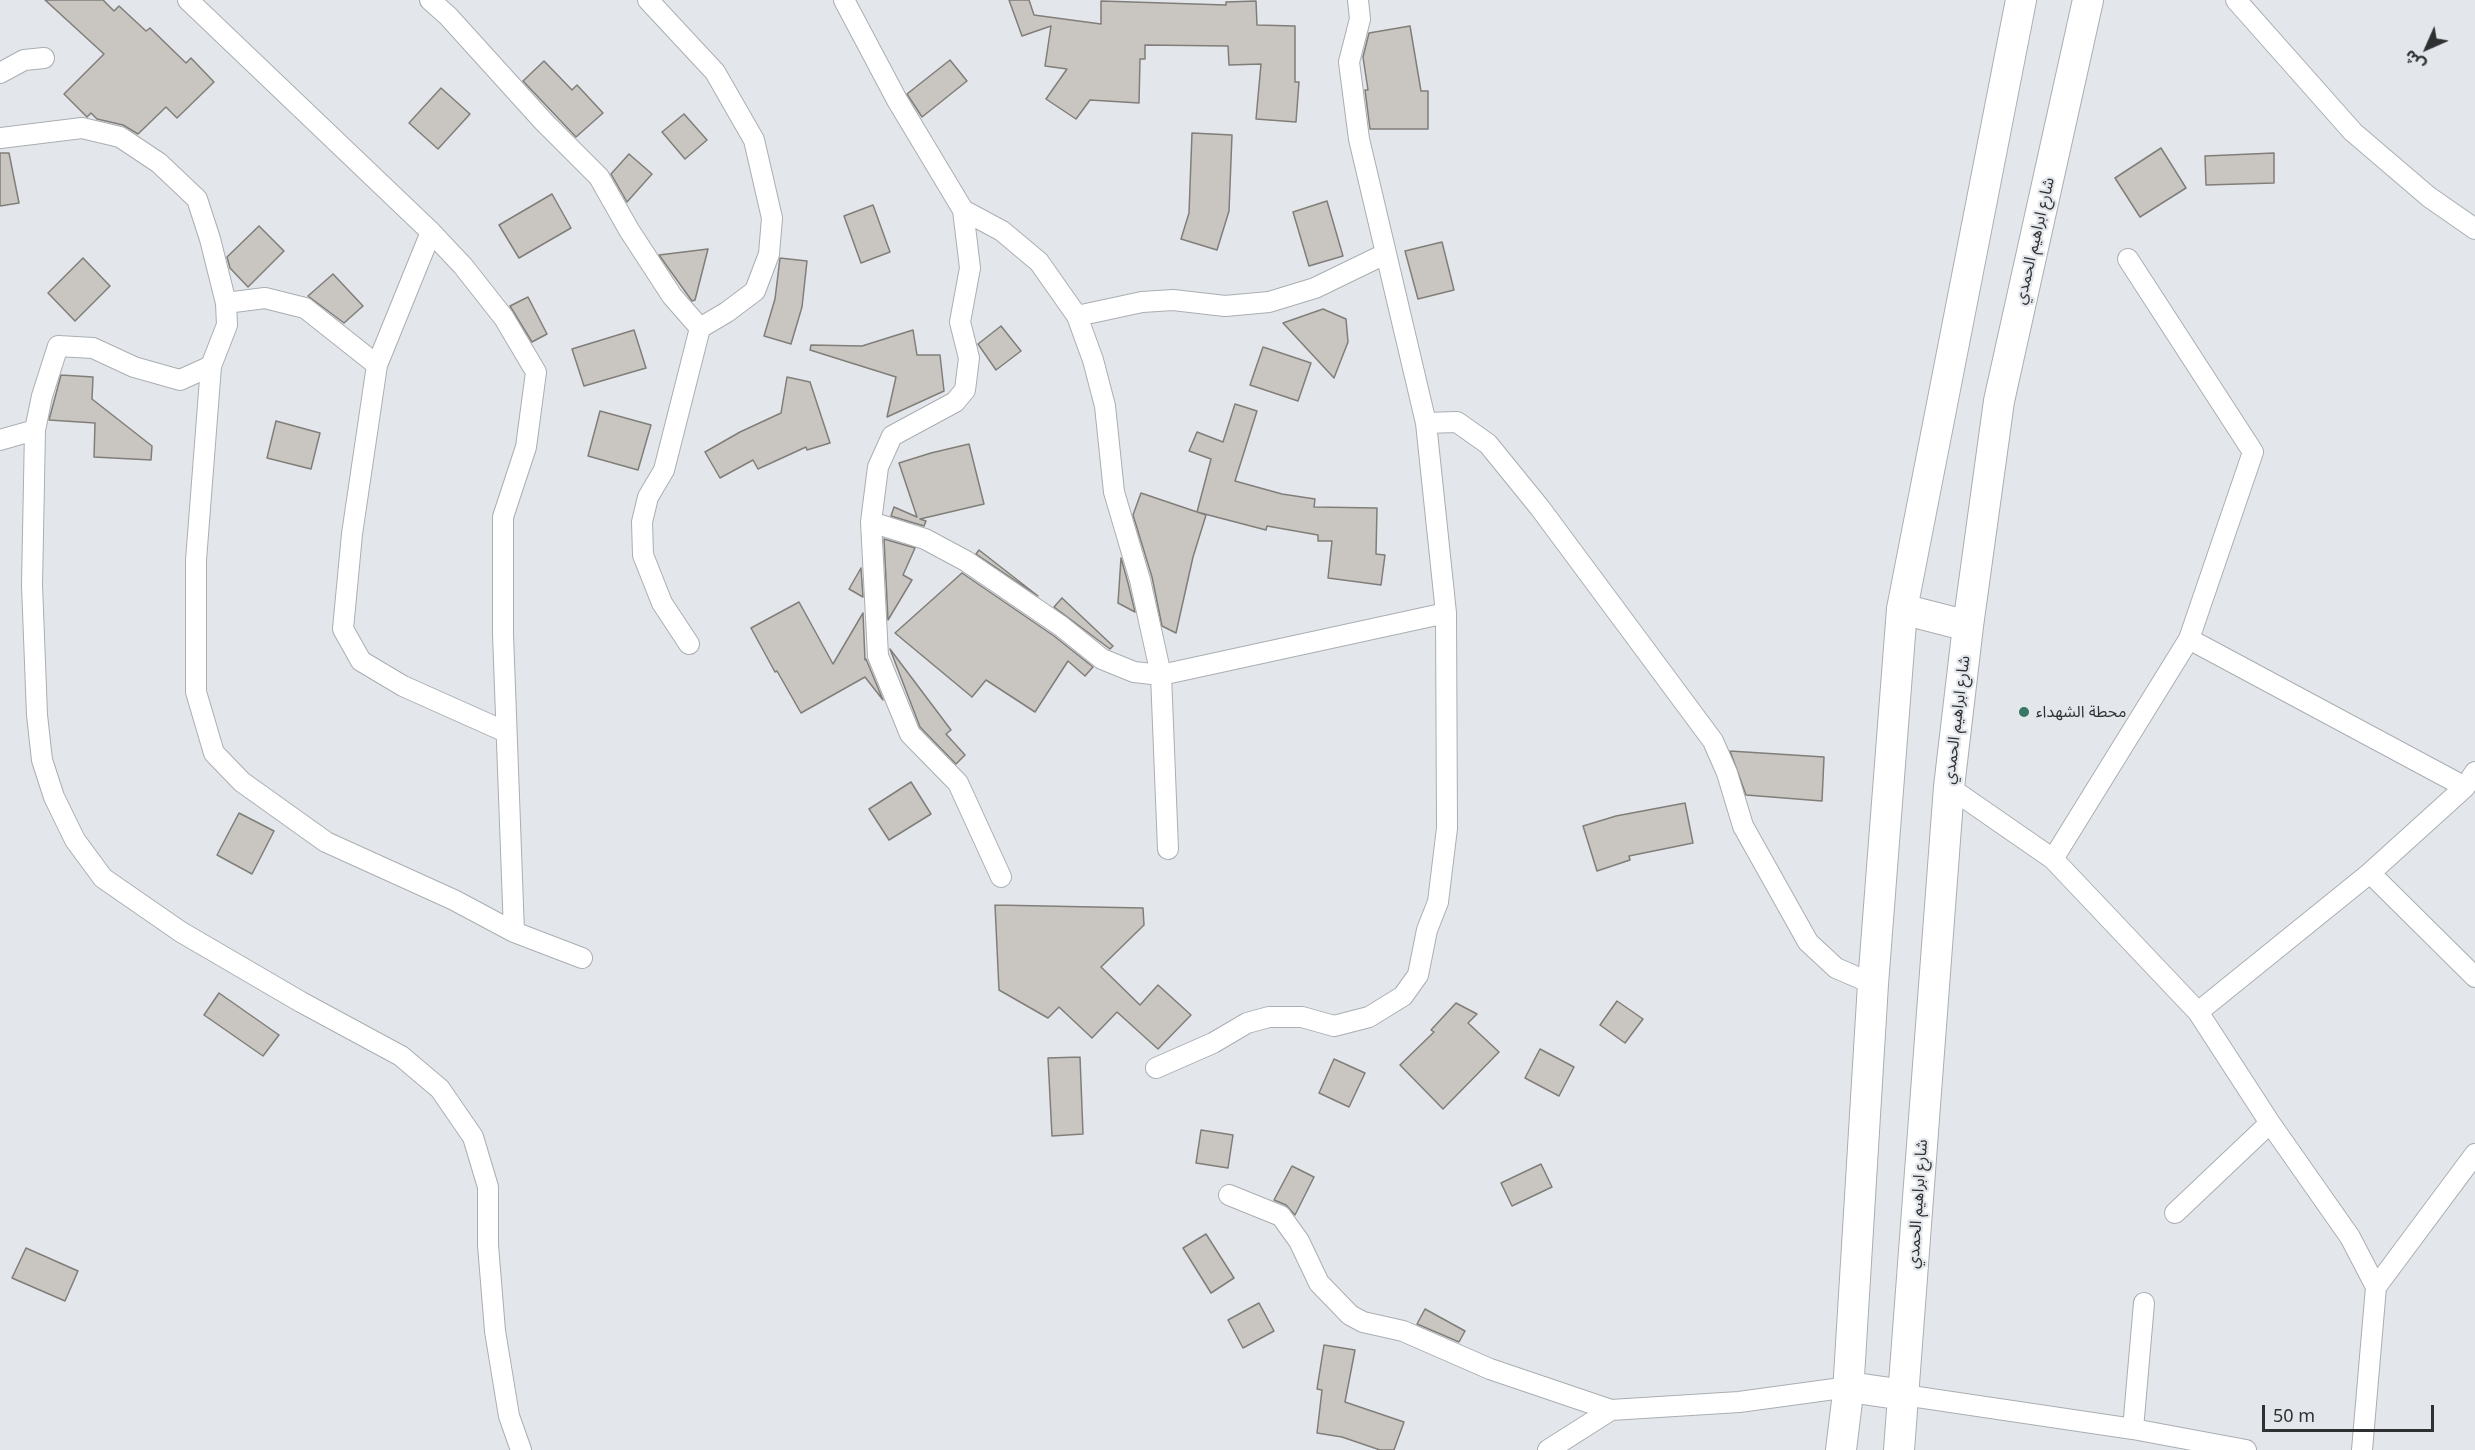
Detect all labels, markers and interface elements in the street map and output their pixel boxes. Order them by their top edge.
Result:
north arrow [2397,18,2457,78]
text: ش [2399,45,2430,76]
street label: شارع ابراهيم الحمدي [2011,176,2059,306]
street label: شارع ابراهيم الحمدي [1940,655,1974,785]
place label: محطة الشهداء [2036,702,2126,722]
marker: محطة الشهداء [2017,705,2031,719]
street label: شارع ابراهيم الحمدي [1904,1139,1932,1269]
scale bar [2265,1393,2438,1431]
text: 50 m [2273,1403,2315,1427]

